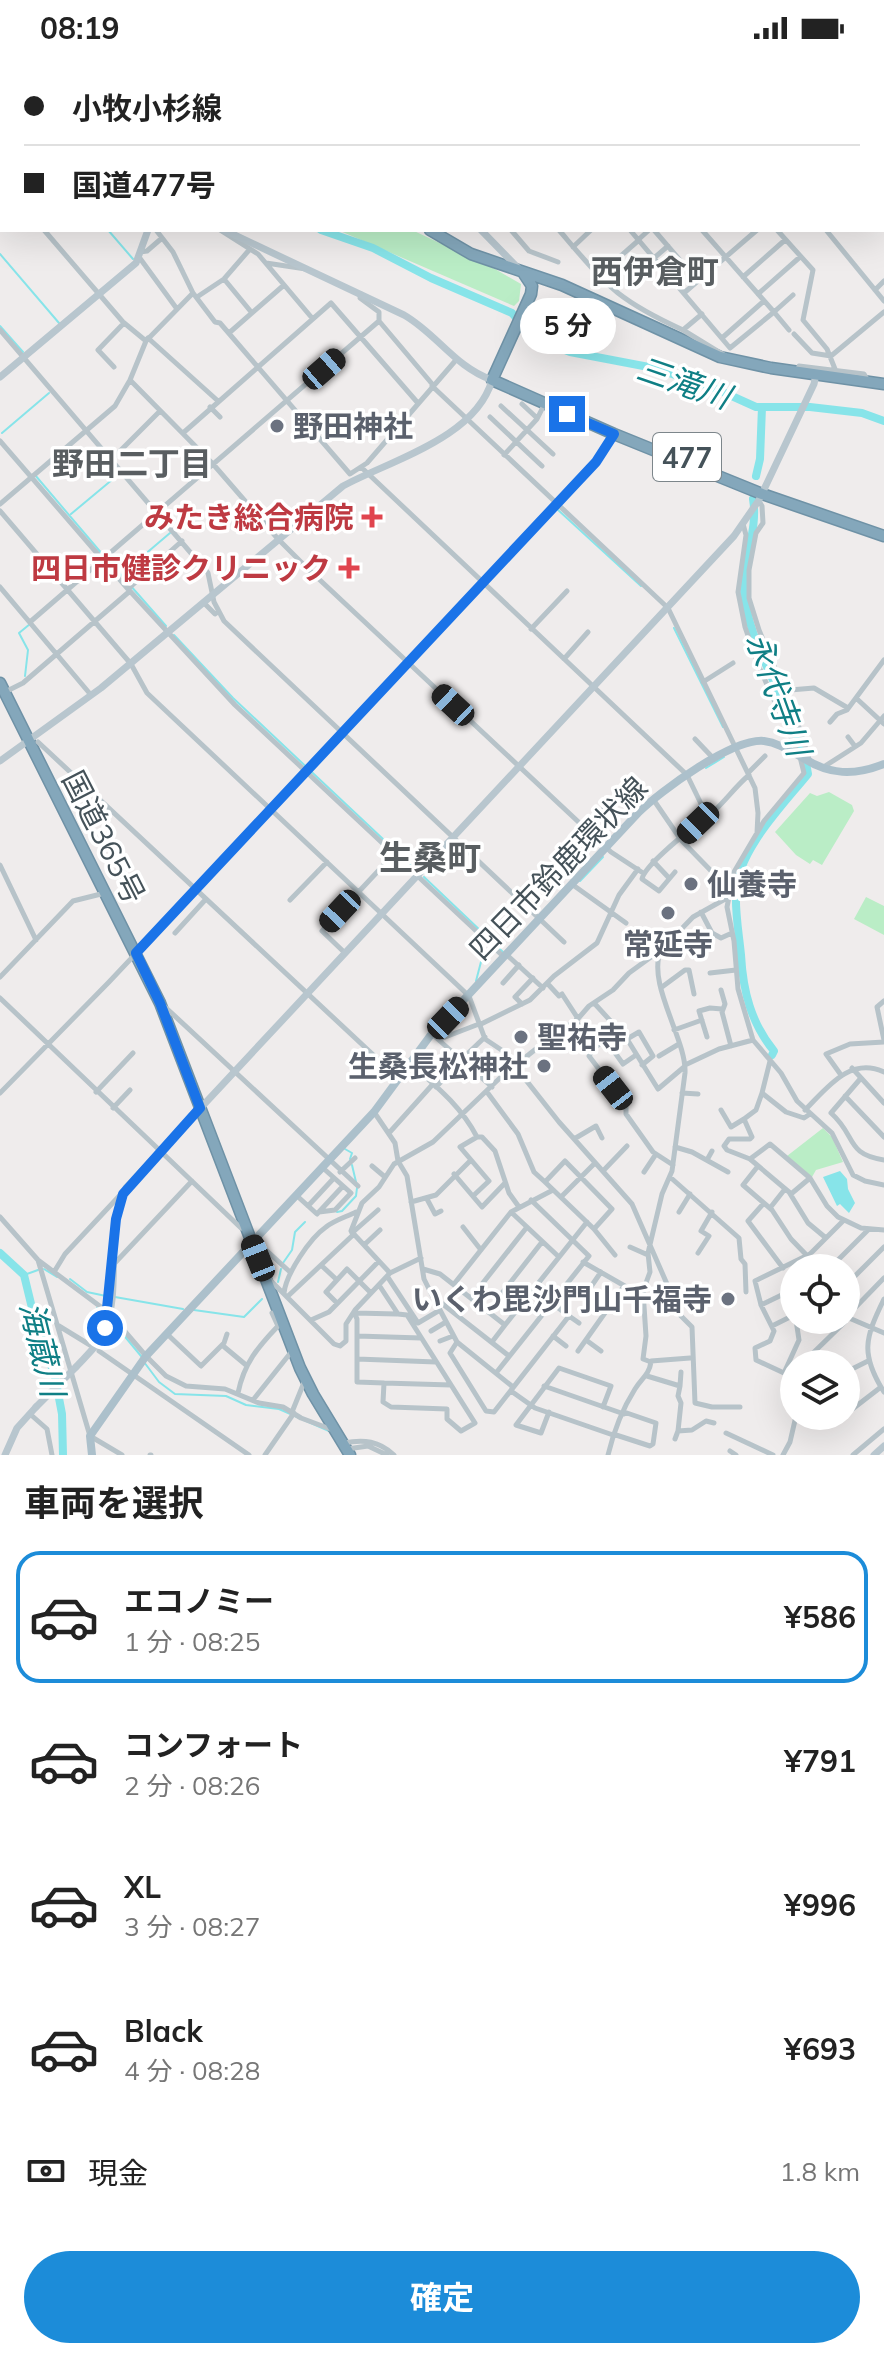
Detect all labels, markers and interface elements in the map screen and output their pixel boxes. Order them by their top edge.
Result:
text: 08:19 [40,9,119,47]
text: 小牧小杉線 [72,89,222,127]
text: 国道477号 [72,166,216,204]
district label: 西伊倉町 [591,251,719,291]
callout: 5 分 [519,298,615,354]
text: 5 分 [544,309,592,342]
car [298,344,350,394]
water label: 三滝川 [632,347,739,418]
route end [549,396,585,432]
place label: 野田神社 [293,407,413,445]
marker: 野田神社 [268,417,286,435]
road number: 477 [653,433,721,481]
district label: 野田二丁目 [52,443,212,483]
place label: みたき総合病院 [144,498,354,536]
marker: みたき総合病院 [361,506,383,528]
place label: 四日市健診クリニック [31,549,331,587]
marker: 四日市健診クリニック [338,557,360,579]
water label: 永代寺川 [738,627,821,764]
car [427,680,479,730]
street label: 国道365号 [54,764,154,910]
street label: 四日市鈴鹿環状線 [461,768,655,968]
car [672,798,724,848]
district label: 生桑町 [379,836,481,879]
place label: 仙養寺 [707,865,797,903]
marker: 仙養寺 [682,875,700,893]
car [315,885,365,937]
marker: 常延寺 [659,904,677,922]
place label: 常延寺 [623,925,713,963]
car [423,992,473,1044]
place label: 聖祐寺 [537,1018,627,1056]
marker: 聖祐寺 [512,1028,530,1046]
place label: 生桑長松神社 [348,1047,528,1085]
marker: 生桑長松神社 [535,1057,553,1075]
car [589,1062,637,1114]
car [238,1231,278,1285]
map controls [780,1254,860,1430]
button: locate [780,1254,860,1334]
place label: いくわ毘沙門山千福寺 [412,1280,712,1318]
marker: いくわ毘沙門山千福寺 [719,1290,737,1308]
water label: 海蔵川 [12,1298,75,1403]
route start [87,1310,123,1346]
button: layers [780,1350,860,1430]
text: 車両を選択 [24,1480,204,1525]
icon: car [28,1581,100,1653]
text: エコノミー [124,1582,274,1620]
text: ¥586 [784,1598,856,1636]
text: 1 分 · 08:25 [124,1625,260,1658]
icon: car [28,1725,100,1797]
text: コンフォート [124,1726,303,1764]
text: ¥791 [784,1742,856,1780]
text: 2 分 · 08:26 [124,1769,260,1802]
text: XL [124,1868,161,1906]
icon: car [28,1869,100,1941]
text: ¥996 [784,1886,856,1924]
text: 3 分 · 08:27 [124,1910,260,1943]
text: Black [124,2012,203,2050]
icon: car [28,2013,100,2085]
text: ¥693 [784,2030,856,2068]
text: 4 分 · 08:28 [124,2054,260,2087]
icon: cash [24,2149,68,2193]
text: 現金 [88,2154,148,2192]
text: 1.8 km [780,2155,860,2188]
button: 確定 [24,2251,860,2343]

